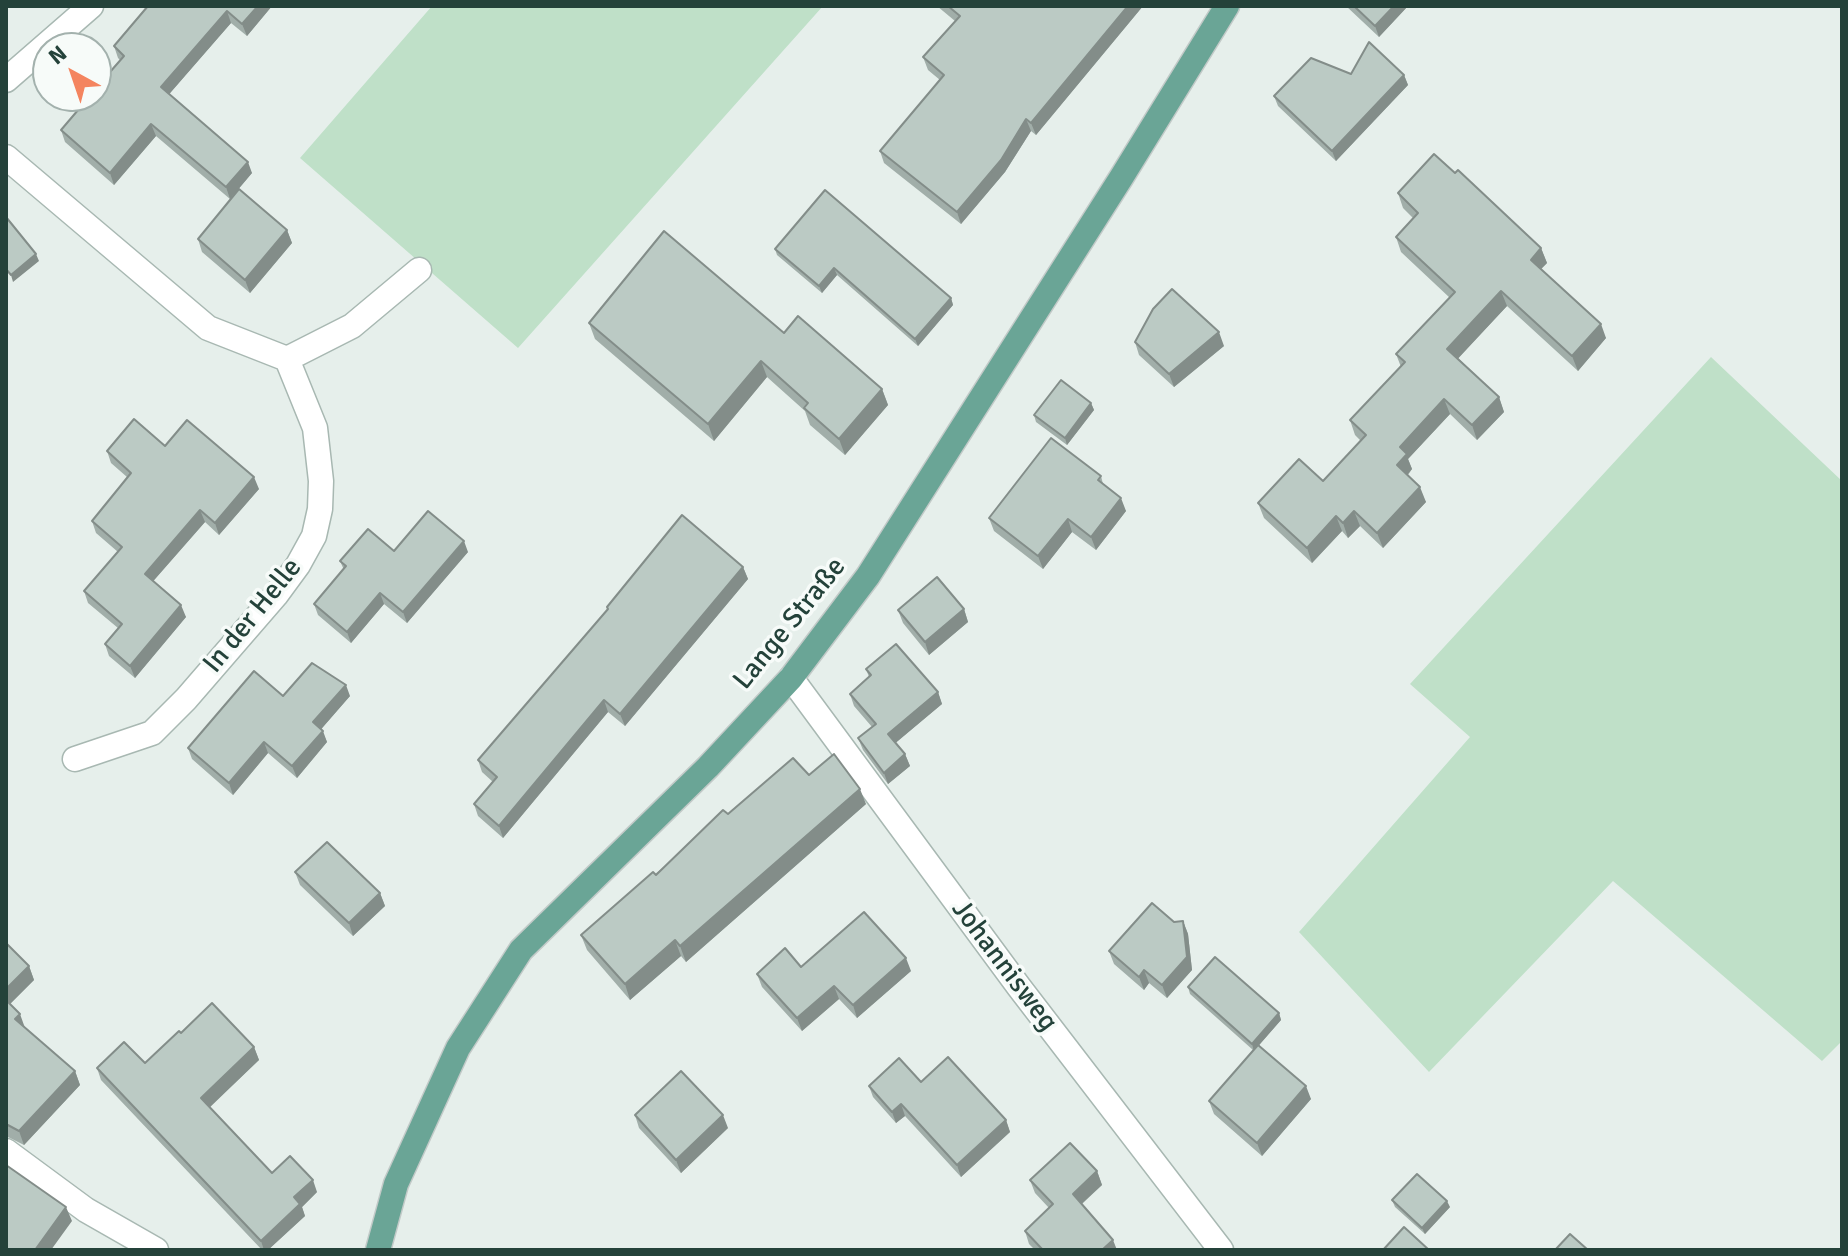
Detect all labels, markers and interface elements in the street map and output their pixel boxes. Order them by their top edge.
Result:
north arrow [32,32,112,112]
text: N [43,40,72,70]
street label: Lange Straße [727,551,853,697]
street label: In der Helle [197,552,309,680]
street label: Johannisweg [944,894,1064,1038]

